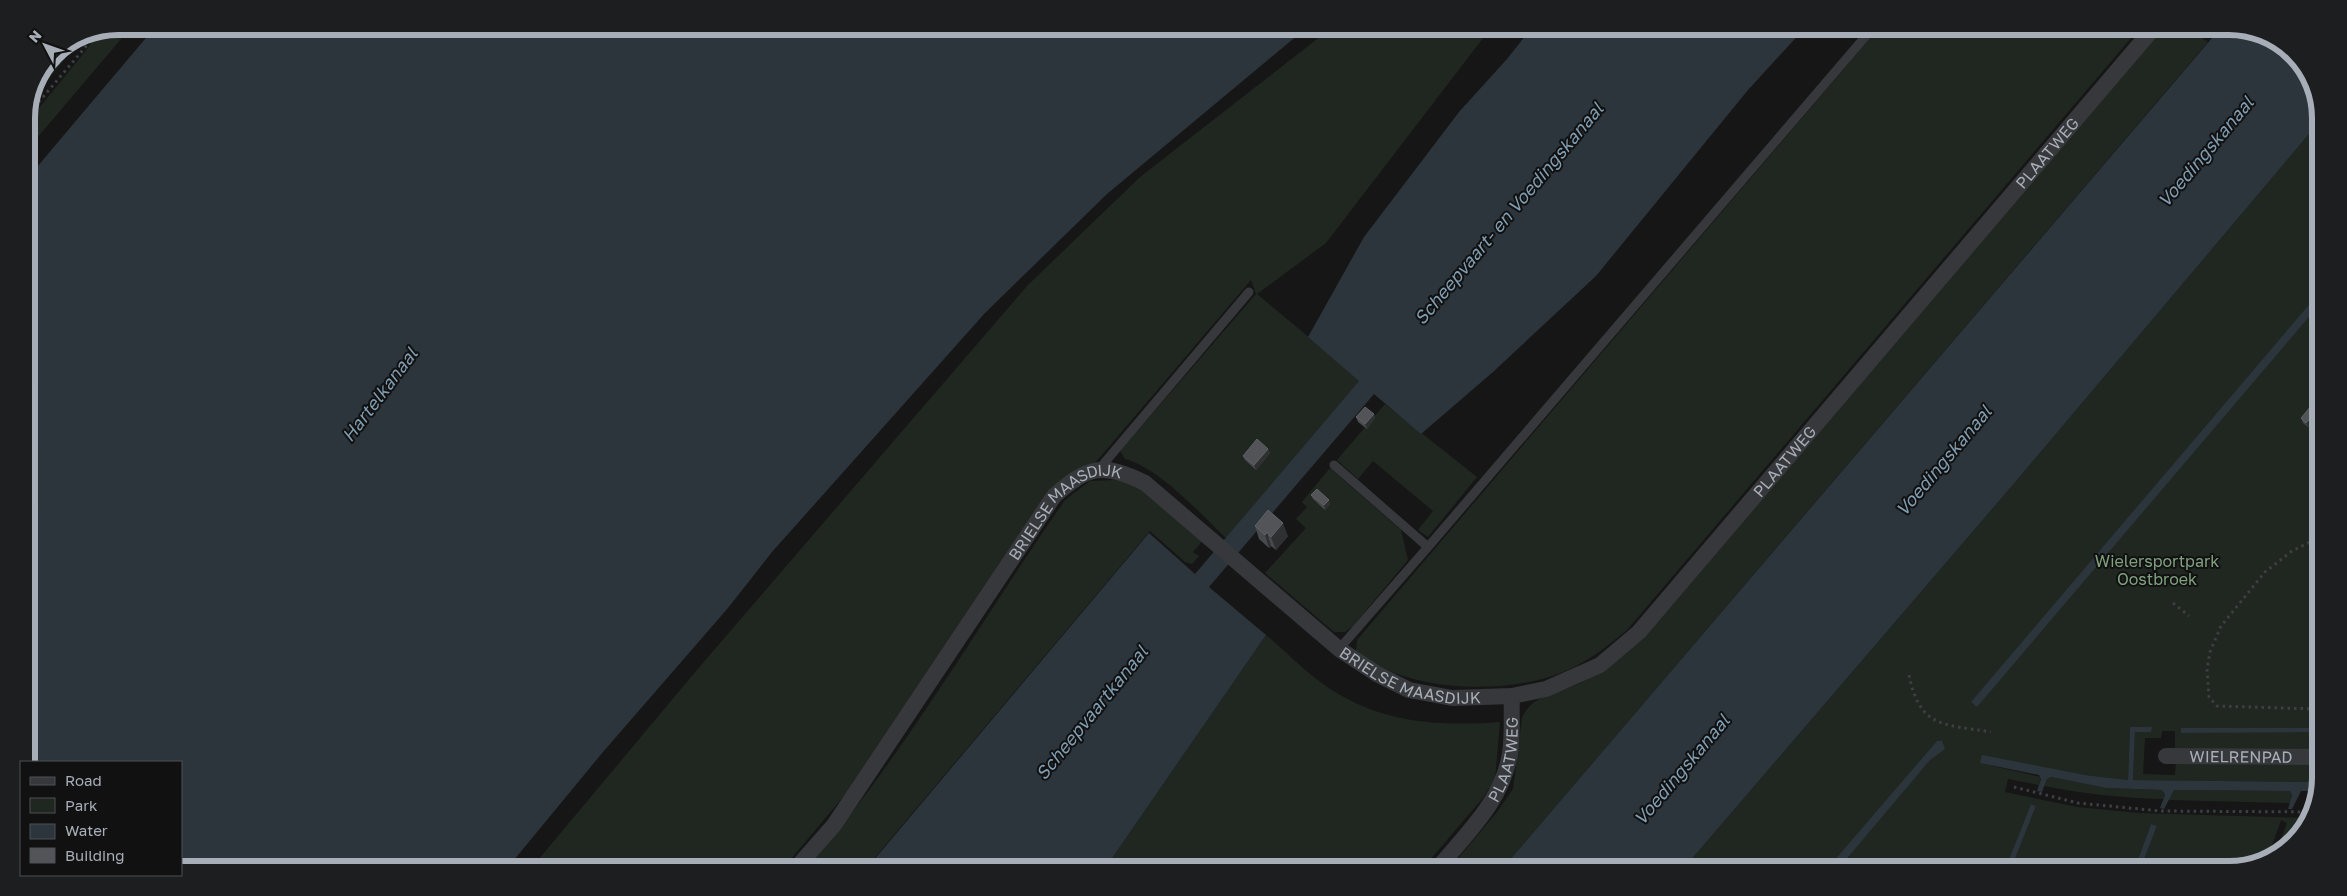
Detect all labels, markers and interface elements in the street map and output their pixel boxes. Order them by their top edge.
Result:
north arrow [20,20,70,70]
text: N [25,27,45,46]
water label: Voedingskanaal [2153,91,2259,211]
water label: Scheepvaart- en Voedingskanaal [1409,97,1608,329]
street label: PLAATWEG [2011,113,2083,193]
water label: Hartelkanaal [337,342,422,446]
water label: Voedingskanaal [1891,400,1997,520]
street label: PLAATWEG [1749,422,1820,501]
street label: BRIELSE MAASDIJK [1004,460,1125,564]
park label: Wielersportpark Oostbroek [2095,551,2219,589]
water label: Scheepvaartkanaal [1031,640,1153,784]
street label: BRIELSE MAASDIJK [1336,642,1481,709]
water label: Voedingskanaal [1629,709,1735,829]
street label: PLAATWEG [1483,717,1522,806]
street label: WIELRENPAD [2189,746,2293,767]
legend [20,761,182,876]
text: Road [65,771,102,789]
text: Park [65,796,98,814]
text: Water [65,821,108,839]
text: Building [65,846,125,864]

